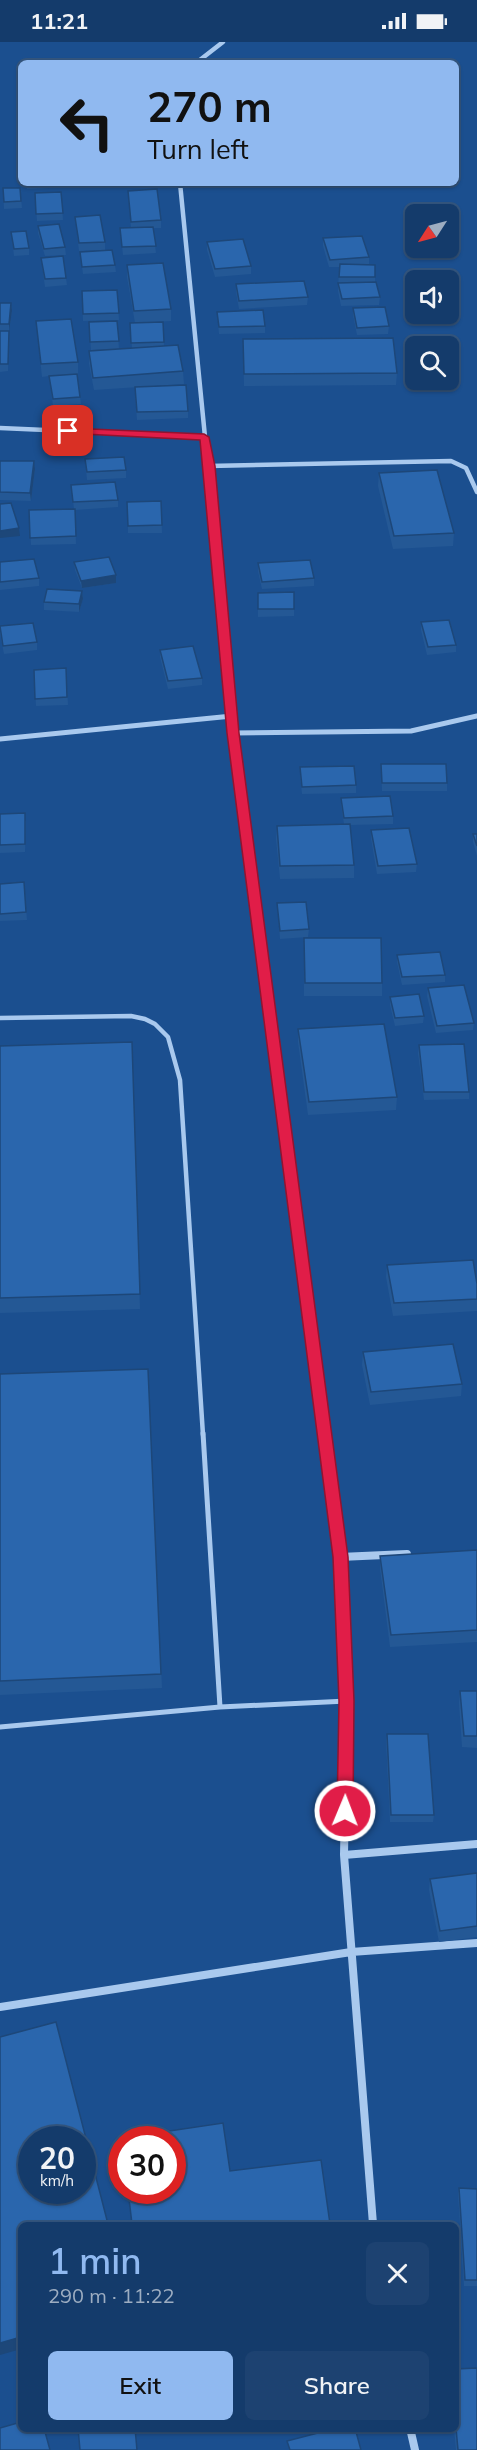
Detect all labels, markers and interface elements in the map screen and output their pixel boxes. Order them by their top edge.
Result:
text: 11:21 [30,7,88,35]
text: 270 m [147,80,272,133]
icon: left [48,84,126,162]
text: Turn left [147,132,249,166]
north arrow [405,204,459,258]
map controls [405,204,459,390]
button: sound [405,270,459,324]
button: search [405,336,459,390]
pin [42,405,93,456]
icon: arrive [51,414,84,447]
position arrow [313,1779,377,1843]
speed limit sign: 30 [108,2126,186,2204]
text: 20 [39,2139,75,2177]
text: km/h [40,2171,74,2190]
text: 1 min [48,2238,142,2283]
button: close [366,2242,429,2305]
text: 290 m · 11:22 [48,2283,174,2308]
button: Exit [48,2351,233,2420]
button: Share [245,2351,429,2420]

